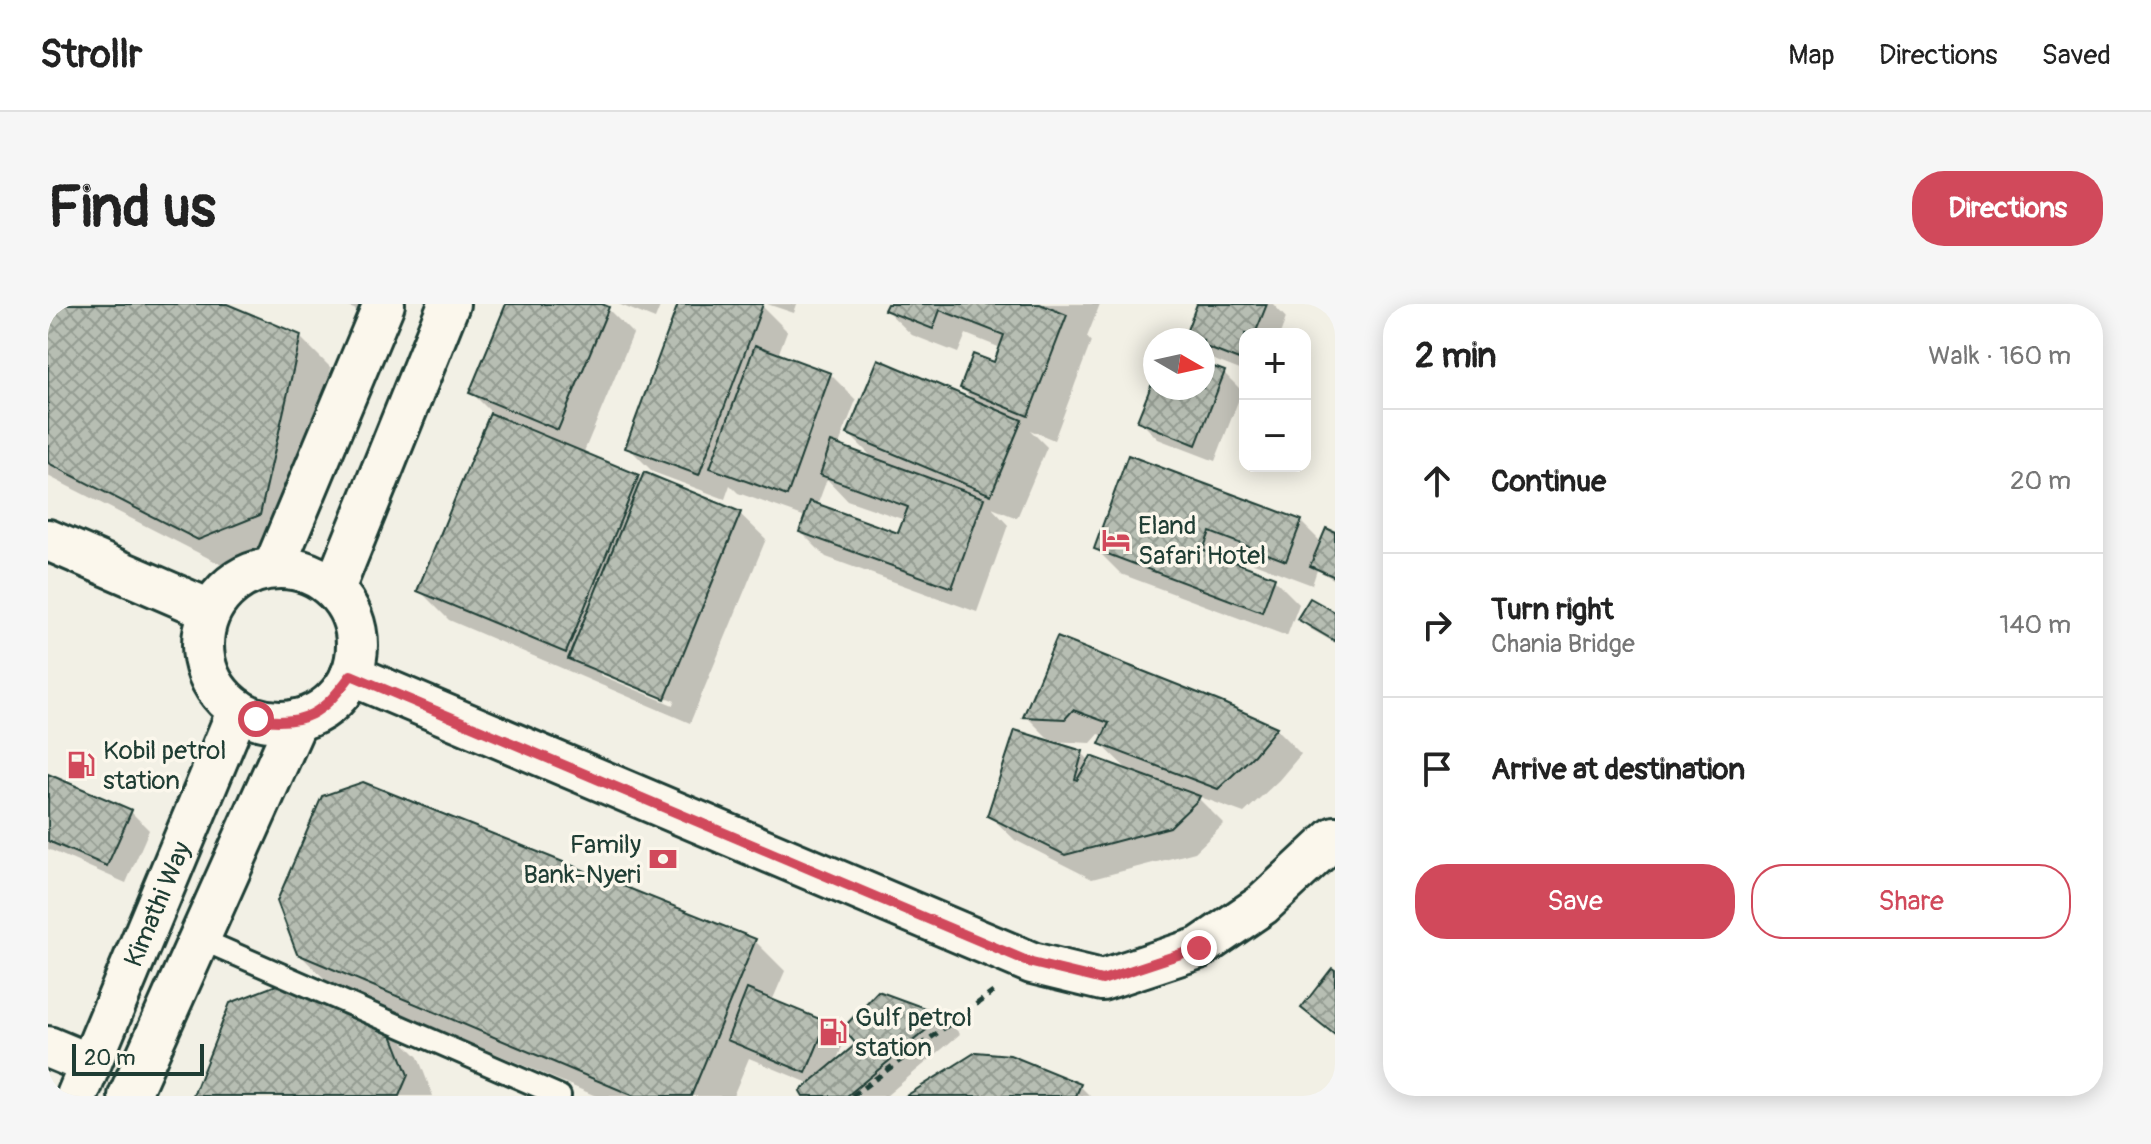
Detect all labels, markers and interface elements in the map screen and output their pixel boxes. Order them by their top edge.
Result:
text: Strollr [40,31,142,79]
text: Map [1788,38,1835,73]
text: Directions [1879,38,1998,73]
text: Saved [2042,38,2111,73]
button: Directions [1912,171,2103,246]
text: Find us [48,174,216,243]
north arrow [1143,328,1215,400]
map controls [1239,328,1311,472]
button: + [1239,328,1311,400]
text: 2 min [1415,335,1497,378]
text: Walk · 160 m [1928,340,2071,372]
button: − [1239,400,1311,472]
icon: ahead [1415,459,1459,503]
text: Continue [1491,463,1606,500]
text: 20 m [2010,465,2071,497]
place label: Eland Safari Hotel [1138,510,1266,572]
hotel icon: Eland Safari Hotel [1101,525,1131,555]
text: Turn right [1491,591,1614,628]
icon: right [1415,603,1459,647]
text: 140 m [1999,609,2071,641]
text: Chania Bridge [1491,628,1635,660]
route start [238,701,274,737]
place label: Kobil petrol station [103,735,226,797]
icon: arrive [1415,747,1459,791]
fuel station icon: Kobil petrol station [66,750,96,780]
text: Arrive at destination [1491,751,1745,788]
place label: Family Bank-Nyeri [523,829,641,891]
street label: Kimathi Way [118,837,198,972]
bank icon: Family Bank-Nyeri [648,844,678,874]
button: Save [1415,864,1735,939]
button: Share [1751,864,2071,939]
route end [1181,930,1217,966]
place label: Gulf petrol station [855,1002,972,1064]
fuel station icon: Gulf petrol station [818,1017,848,1047]
scale bar [72,1040,204,1076]
text: 20 m [84,1044,136,1072]

